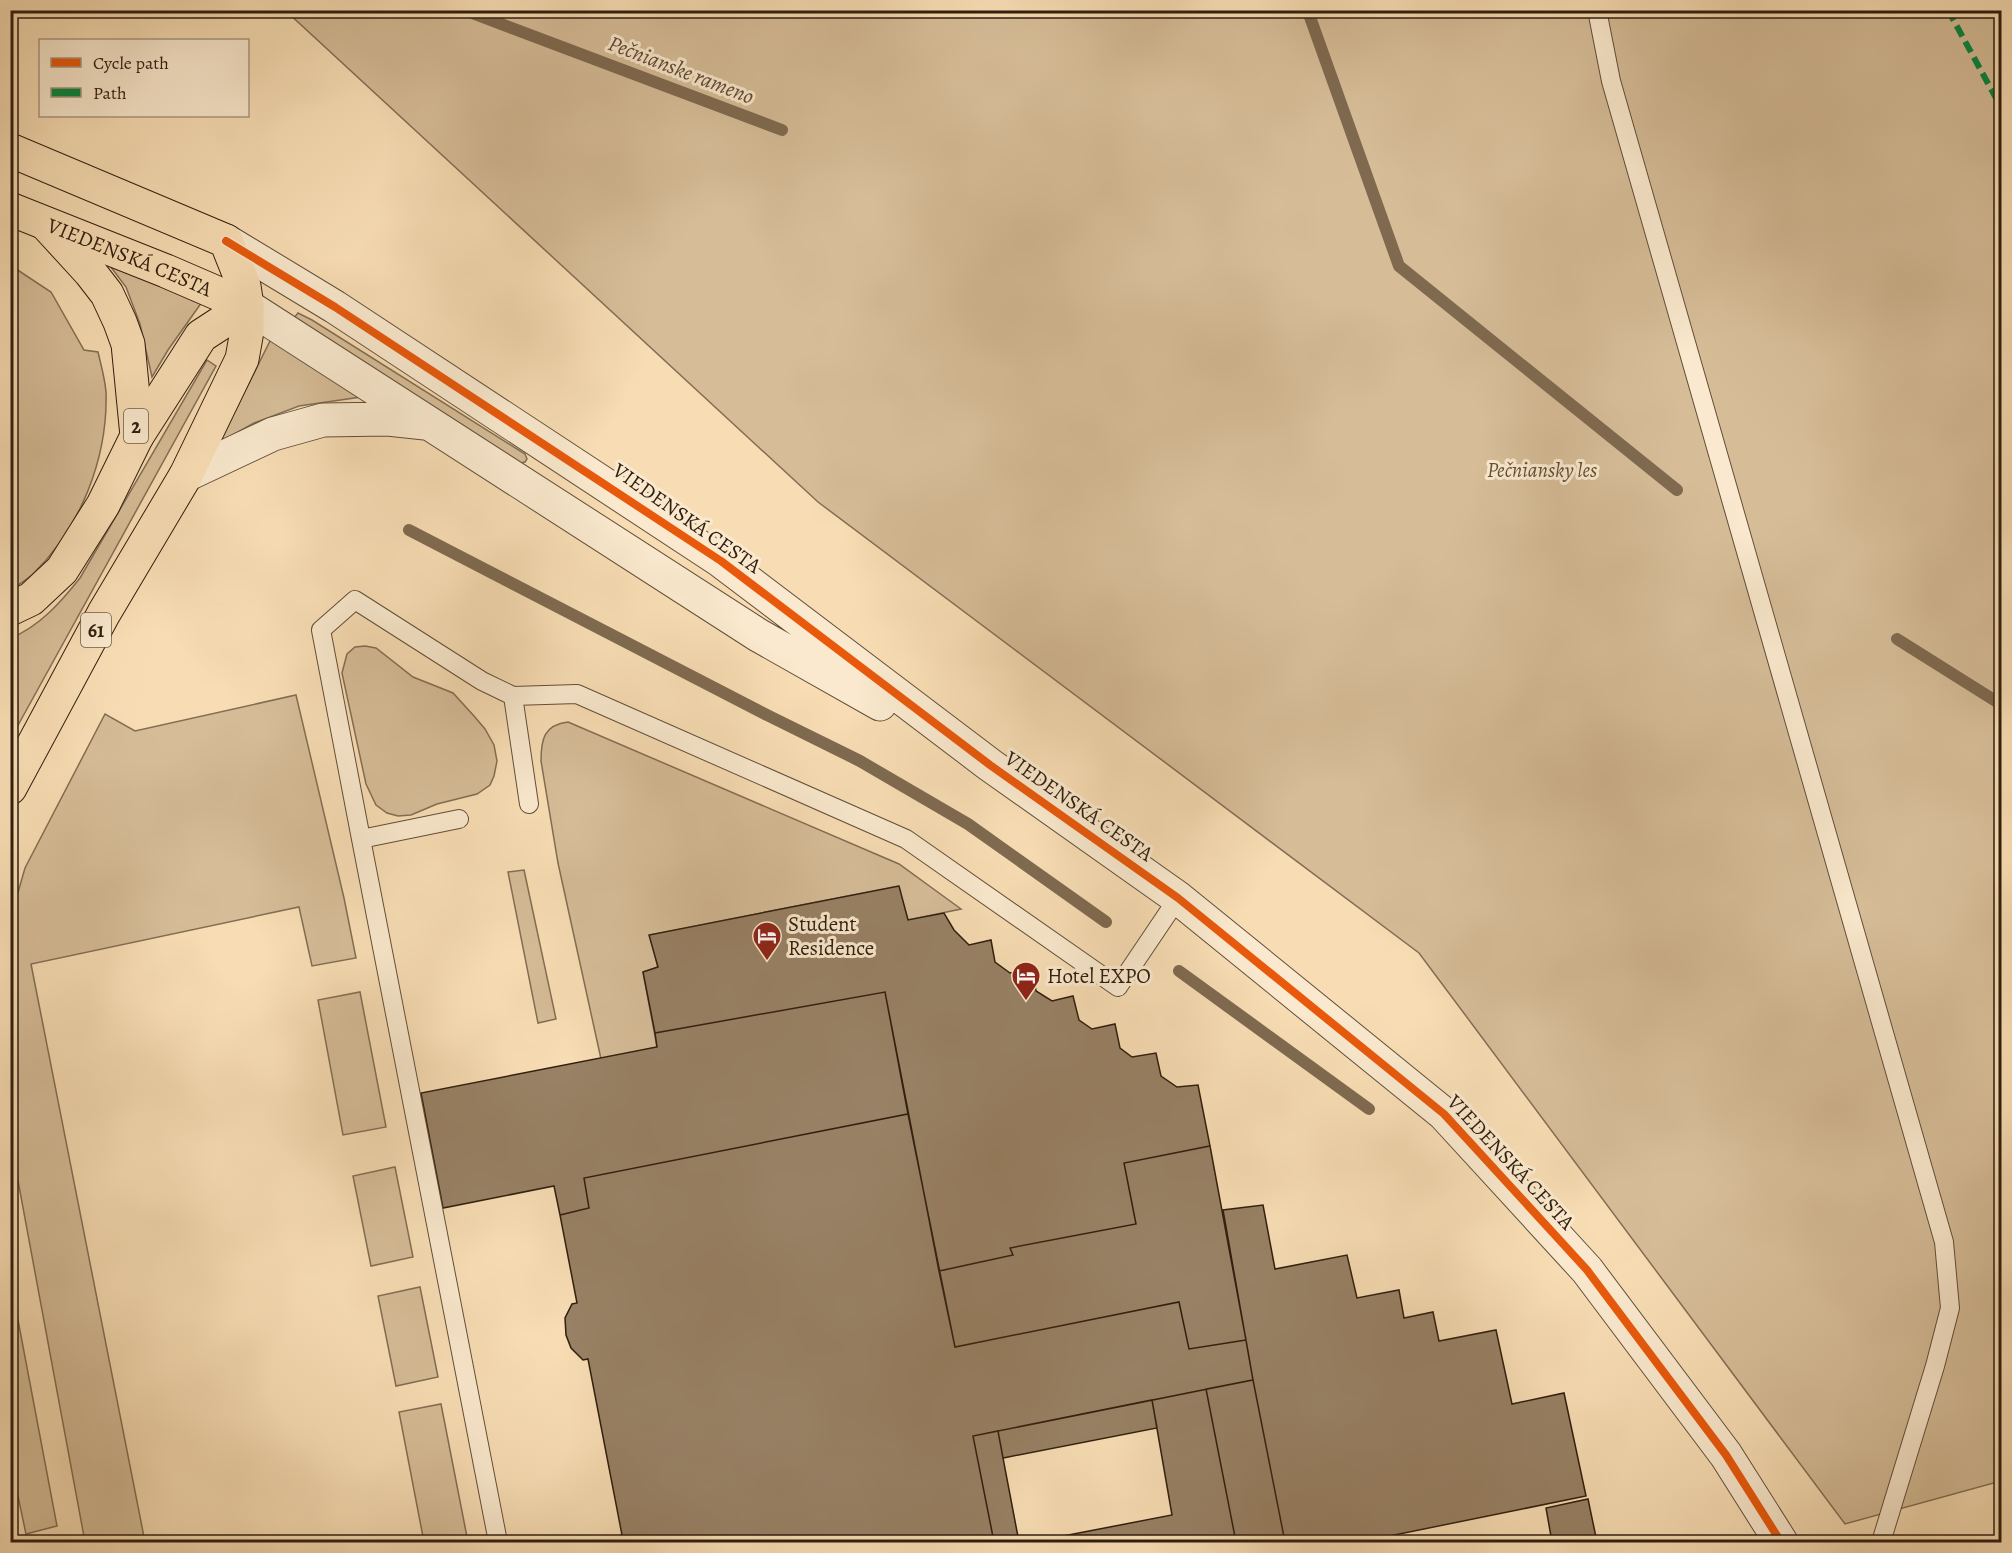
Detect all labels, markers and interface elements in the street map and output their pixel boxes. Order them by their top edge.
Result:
water label: Pečnianske rameno [604,28,758,112]
legend [39,39,249,117]
text: Cycle path [93,51,169,75]
text: Path [93,81,127,105]
street label: VIEDENSKÁ CESTA [42,211,217,304]
road number: 2 [124,409,148,443]
street label: VIEDENSKÁ CESTA [606,456,767,580]
park label: Pečniansky les [1487,456,1597,484]
road number: 61 [81,613,111,647]
street label: VIEDENSKÁ CESTA [998,744,1159,868]
place label: Student Residence [788,910,874,962]
hotel icon: Student Residence [751,920,783,962]
hotel icon: Hotel EXPO [1010,960,1042,1002]
place label: Hotel EXPO [1047,962,1151,990]
street label: VIEDENSKÁ CESTA [1440,1088,1582,1236]

